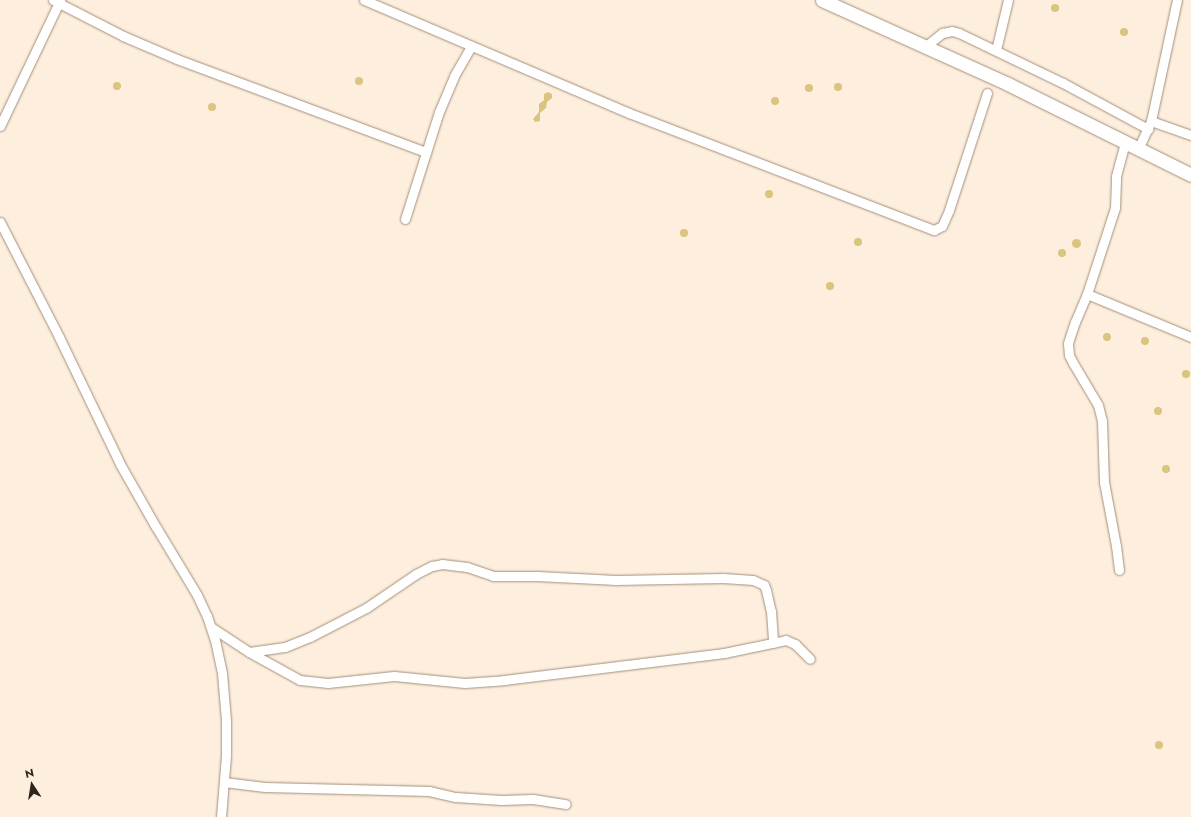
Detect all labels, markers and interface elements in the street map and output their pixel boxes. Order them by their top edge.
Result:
north arrow [12,765,52,805]
text: N [24,765,35,782]

